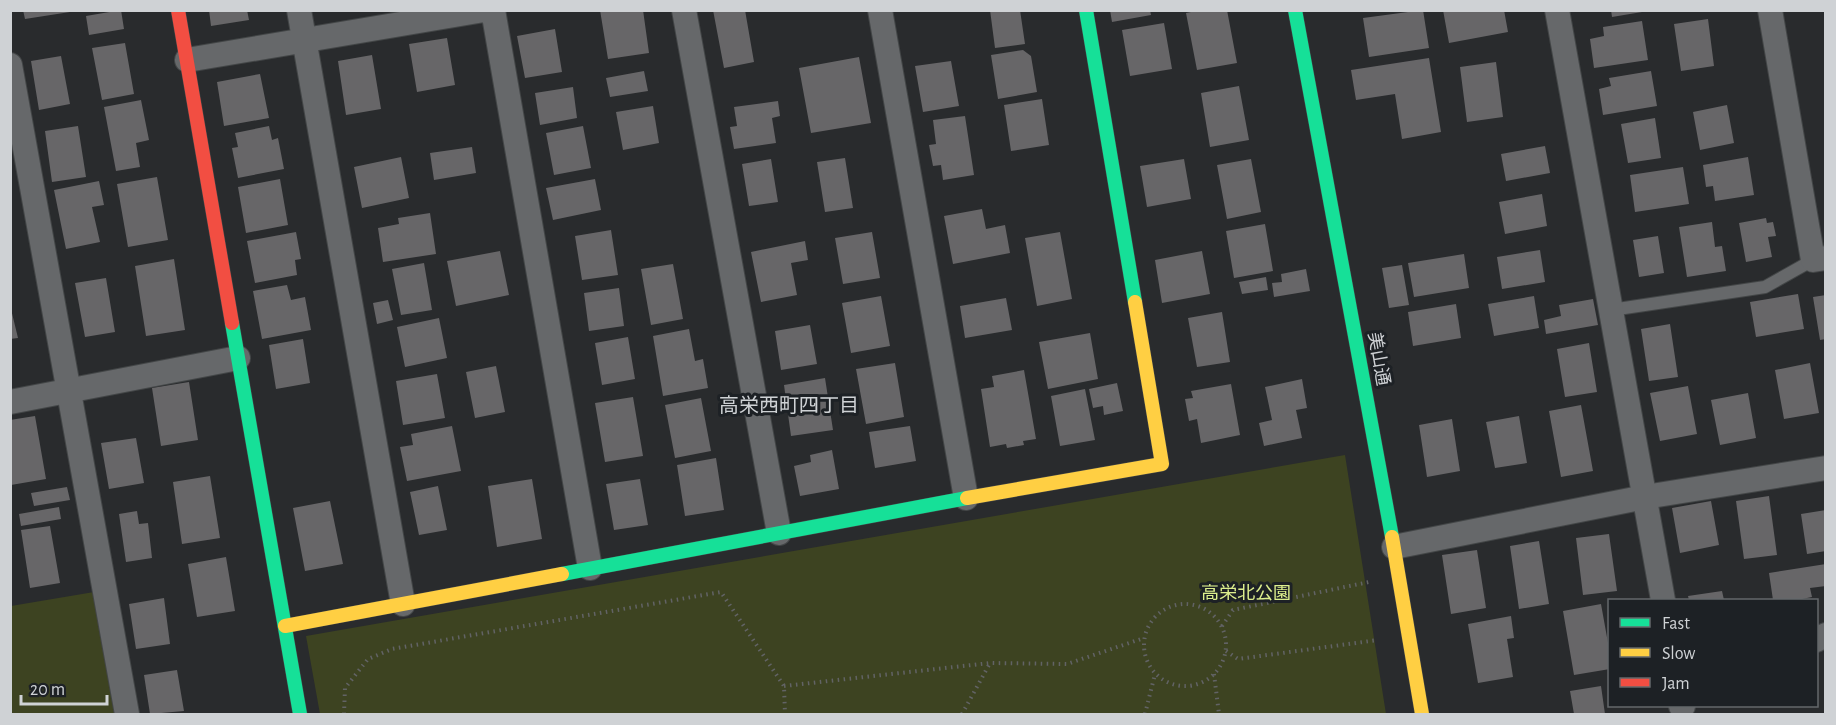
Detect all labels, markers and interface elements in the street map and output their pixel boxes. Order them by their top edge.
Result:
street label: 美山通 [1364,331,1394,387]
district label: 高栄西町四丁目 [719,395,859,416]
park label: 高栄北公園 [1201,583,1291,603]
legend [1608,599,1818,707]
text: Fast [1662,615,1690,633]
text: Slow [1662,645,1695,663]
scale bar [21,668,106,706]
text: Jam [1662,675,1690,693]
text: 20 m [30,681,65,699]

